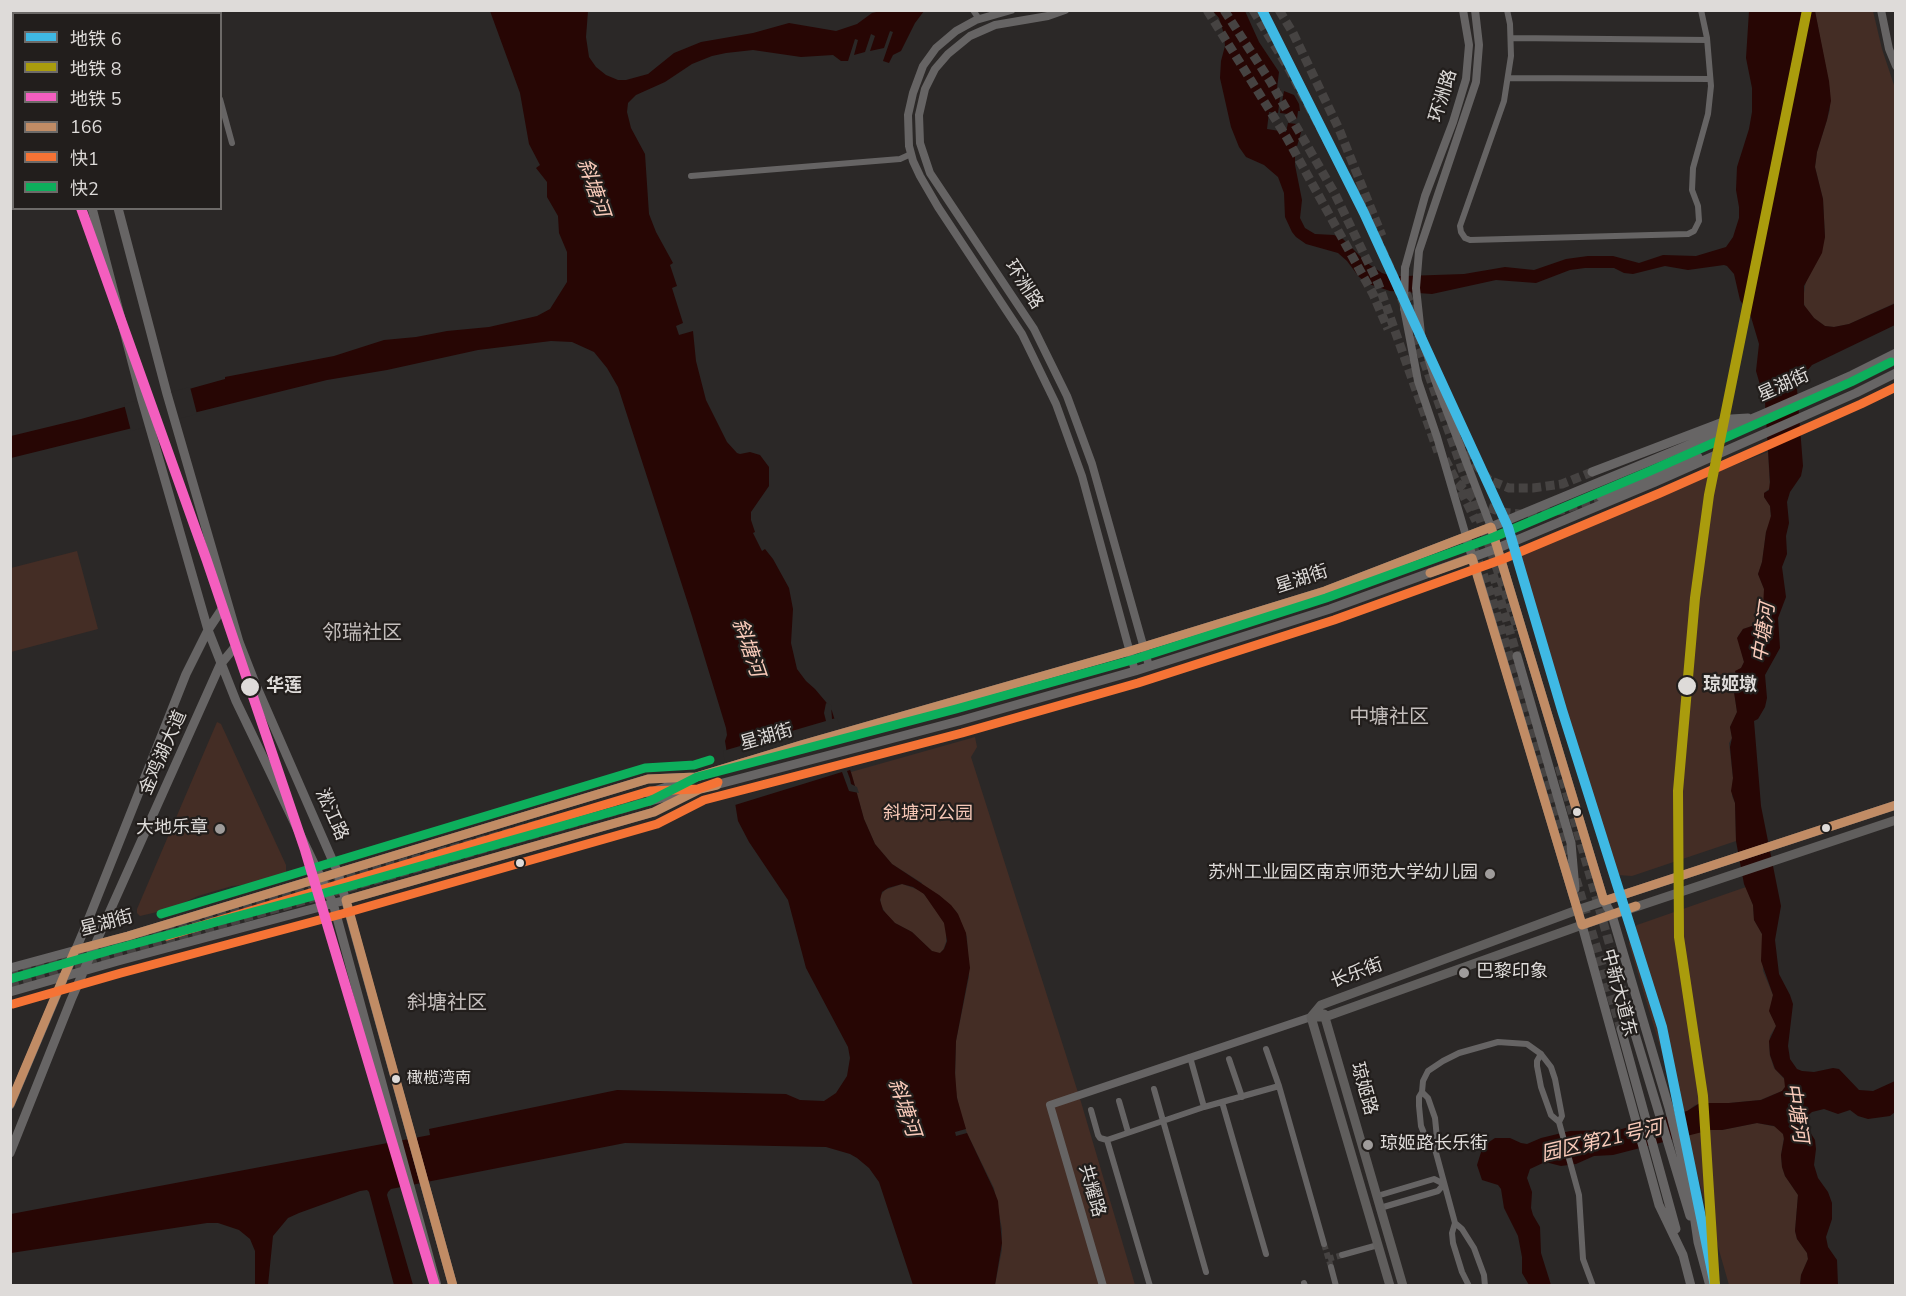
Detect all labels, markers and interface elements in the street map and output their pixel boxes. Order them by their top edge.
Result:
legend [12,12,222,210]
text: 地铁 6 [70,27,121,51]
text: 地铁 8 [70,57,121,81]
street label: 环洲路 [1426,67,1462,125]
text: 地铁 5 [70,87,121,111]
text: 166 [70,115,102,139]
text: 快1 [70,147,99,171]
water label: 斜塘河 [571,156,613,220]
text: 快2 [70,177,99,201]
street label: 环洲路 [999,256,1047,314]
street label: 星湖街 [1755,365,1813,407]
street label: 星湖街 [1273,561,1331,599]
water label: 中塘河 [1749,602,1781,664]
water label: 斜塘河 [726,616,768,680]
district label: 邻瑞社区 [322,622,402,646]
marker: 琼姬墩 [1676,675,1698,697]
place label: 琼姬墩 [1703,675,1757,697]
marker: 华莲 [239,676,261,698]
place label: 华莲 [266,676,302,698]
district label: 中塘社区 [1349,706,1429,730]
street label: 金鸡湖大道 [136,707,192,799]
street label: 星湖街 [738,720,796,756]
street label: 淞江路 [310,786,352,844]
park label: 斜塘河公园 [883,804,973,826]
unlabelled marker [1571,806,1583,818]
place label: 大地乐章 [136,818,208,840]
marker: 大地乐章 [213,822,227,836]
unlabelled marker [1820,822,1832,834]
unlabelled marker [514,857,526,869]
place label: 苏州工业园区南京师范大学幼儿园 [1208,863,1478,885]
marker: 苏州工业园区南京师范大学幼儿园 [1483,867,1497,881]
street label: 星湖街 [78,907,136,941]
street label: 中新大道东 [1596,947,1640,1039]
street label: 长乐街 [1328,955,1386,993]
place label: 巴黎印象 [1476,962,1548,984]
marker: 巴黎印象 [1457,966,1471,980]
district label: 斜塘社区 [407,992,487,1016]
street label: 琼姬路 [1345,1060,1381,1118]
place label: 橄榄湾南 [407,1069,471,1089]
marker: 橄榄湾南 [390,1073,402,1085]
water label: 斜塘河 [882,1076,924,1140]
water label: 中塘河 [1778,1081,1812,1145]
water label: 园区第21号河 [1539,1116,1665,1168]
place label: 琼姬路长乐街 [1380,1134,1488,1156]
marker: 琼姬路长乐街 [1361,1138,1375,1152]
street label: 共耀路 [1073,1162,1109,1220]

